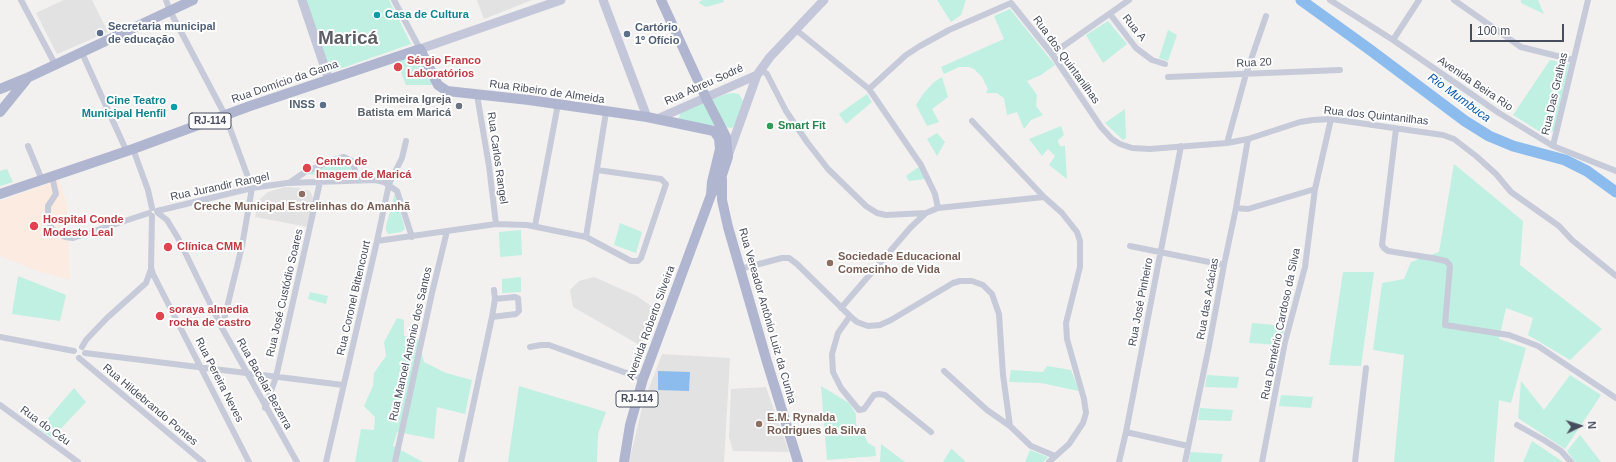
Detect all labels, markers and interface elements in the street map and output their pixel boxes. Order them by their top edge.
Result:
place label: Casa de Cultura [385,8,469,22]
marker: Casa de Cultura [372,10,382,20]
street label: Rua A [1119,12,1149,44]
street label: Rua dos Quintanilhas [1030,14,1102,106]
scale bar [1472,16,1566,42]
place label: Secretaria municipal de educação [108,20,216,46]
place label: Cartório 1º Ofício [635,21,679,47]
text: 100 m [1477,24,1510,38]
marker: Secretaria municipal de educação [95,28,105,38]
district label: Maricá [318,28,378,50]
marker: Cartório 1º Ofício [622,29,632,39]
street label: Rua Das Gralhas [1539,51,1571,137]
place label: Sérgio Franco Laboratórios [407,54,481,80]
street label: Avenida Beira Rio [1435,54,1515,114]
street label: Rua 20 [1236,55,1272,71]
street label: Rua Domício da Gama [230,58,340,106]
marker: Sérgio Franco Laboratórios [392,61,404,73]
street label: Rua Abreu Sodré [662,62,746,108]
water label: Rio Mumbuca [1425,70,1493,126]
street label: Rua Ribeiro de Almeida [489,77,605,107]
place label: Primeira Igreja Batista em Maricá [357,93,451,119]
place label: Cine Teatro Municipal Henfil [82,94,166,120]
place label: INSS [289,98,315,112]
marker: INSS [318,100,328,110]
marker: Primeira Igreja Batista em Maricá [454,101,464,111]
marker: Cine Teatro Municipal Henfil [169,102,179,112]
street label: Rua dos Quintanilhas [1323,104,1429,128]
street label: Rua Carlos Rangel [484,111,510,205]
road number: RJ-114 [189,113,231,129]
place label: Smart Fit [778,119,826,133]
marker: Smart Fit [765,121,775,131]
place label: Centro de Imagem de Maricá [316,155,411,181]
marker: Centro de Imagem de Maricá [301,162,313,174]
street label: Rua Jurandir Rangel [169,170,271,204]
marker: Creche Municipal Estrelinhas do Amanhã [297,189,307,199]
place label: Creche Municipal Estrelinhas do Amanhã [194,200,410,214]
place label: Hospital Conde Modesto Leal [43,213,124,239]
marker: Hospital Conde Modesto Leal [28,220,40,232]
street label: Rua Vereador Antônio Luiz da Cunha [736,227,798,405]
street label: Rua José Custódio Soares [264,228,306,358]
street label: Rua Coronel Bittencourt [334,239,374,357]
place label: Clínica CMM [177,240,242,254]
marker: Clínica CMM [162,241,174,253]
street label: Rua Demétrio Cardoso da Silva [1258,247,1304,401]
place label: Sociedade Educacional Comecinho de Vida [838,250,961,276]
street label: Rua José Pinheiro [1126,257,1156,347]
street label: Rua das Acácias [1194,257,1222,341]
marker: Sociedade Educacional Comecinho de Vida [825,258,835,268]
street label: Avenida Roberto Silveira [624,264,678,382]
street label: Rua Manoel Antônio dos Santos [387,266,435,422]
place label: soraya almedia rocha de castro [169,303,251,329]
marker: soraya almedia rocha de castro [154,310,166,322]
street label: Rua Pereira Neves [192,336,246,424]
street label: Rua Bacelar Bezerra [233,336,295,432]
street label: Rua Hildebrando Pontes [100,361,200,449]
road number: RJ-114 [616,391,658,407]
street label: Rua do Céu [17,403,73,449]
north arrow [1560,406,1600,446]
place label: E.M. Rynalda Rodrigues da Silva [767,411,866,437]
marker: E.M. Rynalda Rodrigues da Silva [754,419,764,429]
text: N [1586,421,1598,430]

